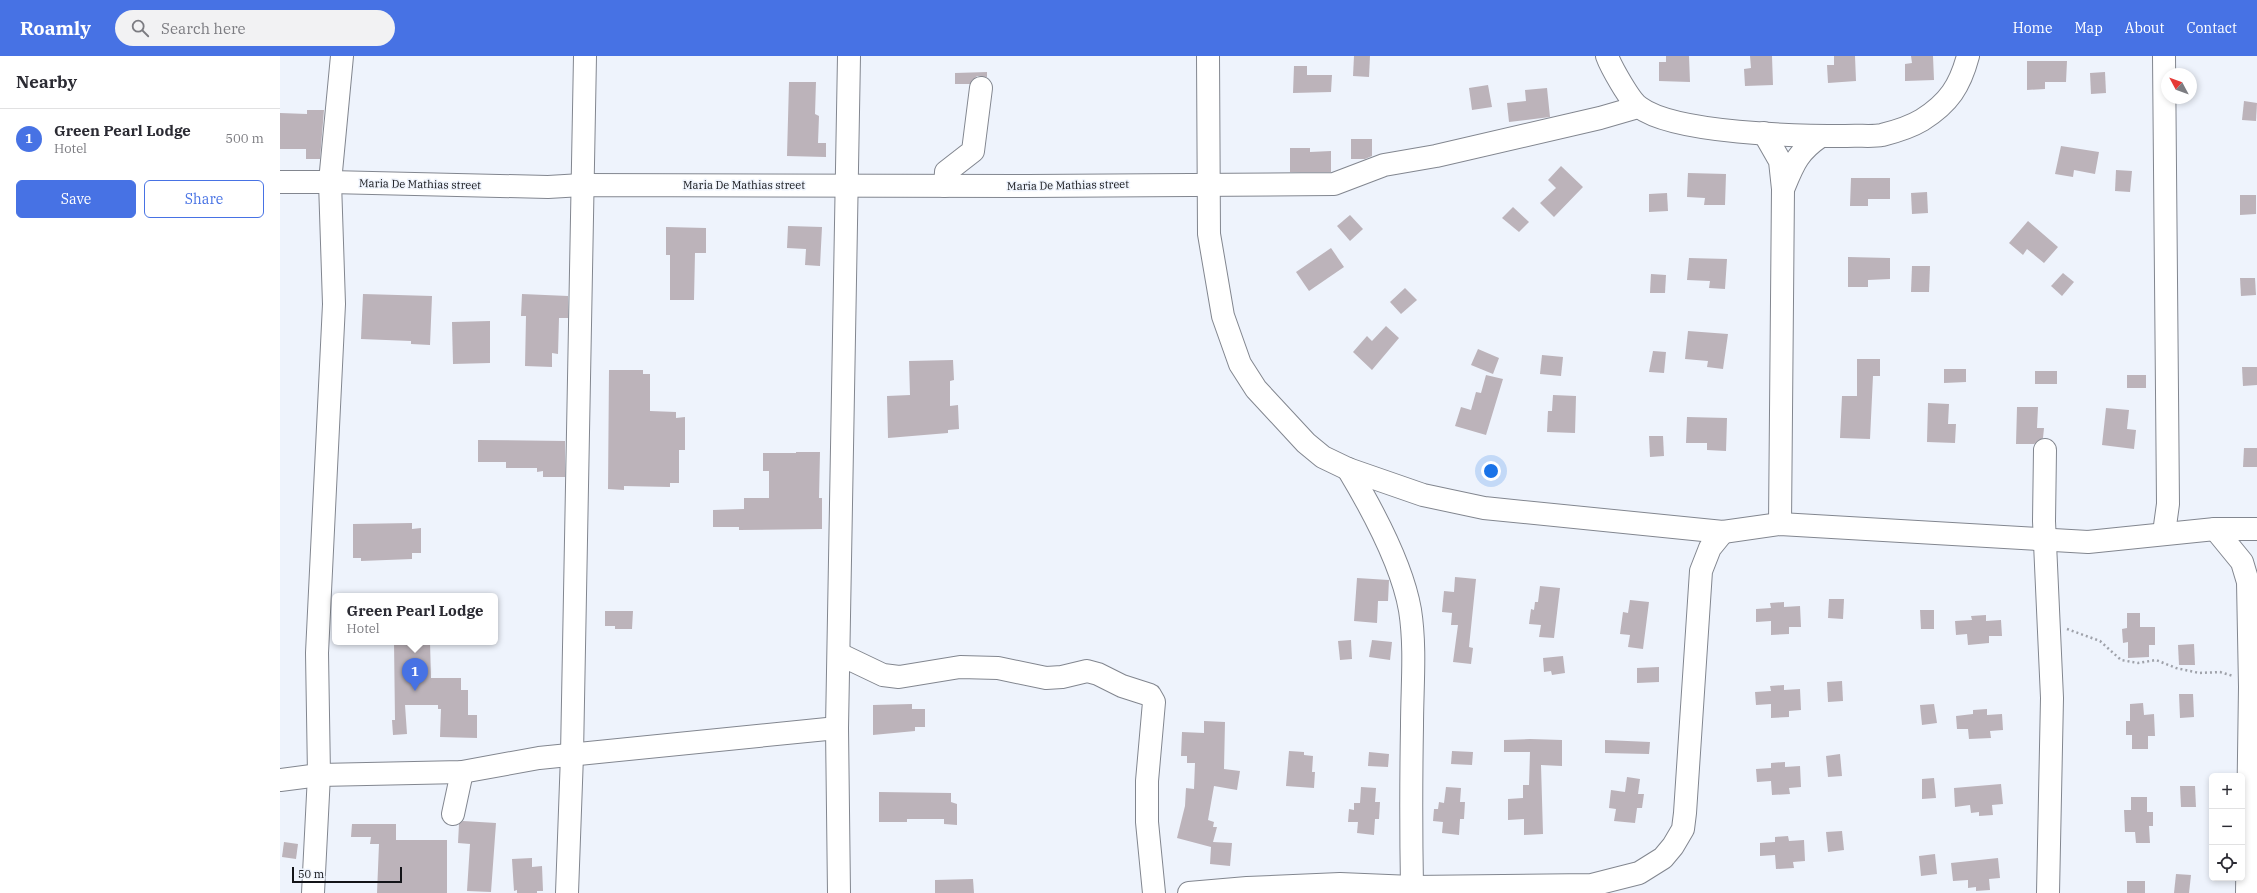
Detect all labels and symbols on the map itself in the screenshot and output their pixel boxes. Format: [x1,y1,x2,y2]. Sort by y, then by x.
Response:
north arrow [2161,68,2197,104]
street label: Maria De Mathias street [359,176,481,192]
street label: Maria De Mathias street [1007,177,1129,193]
street label: Maria De Mathias street [683,178,805,192]
your location [1481,461,1501,481]
pin: 1 [402,658,428,691]
scale bar [292,865,402,884]

